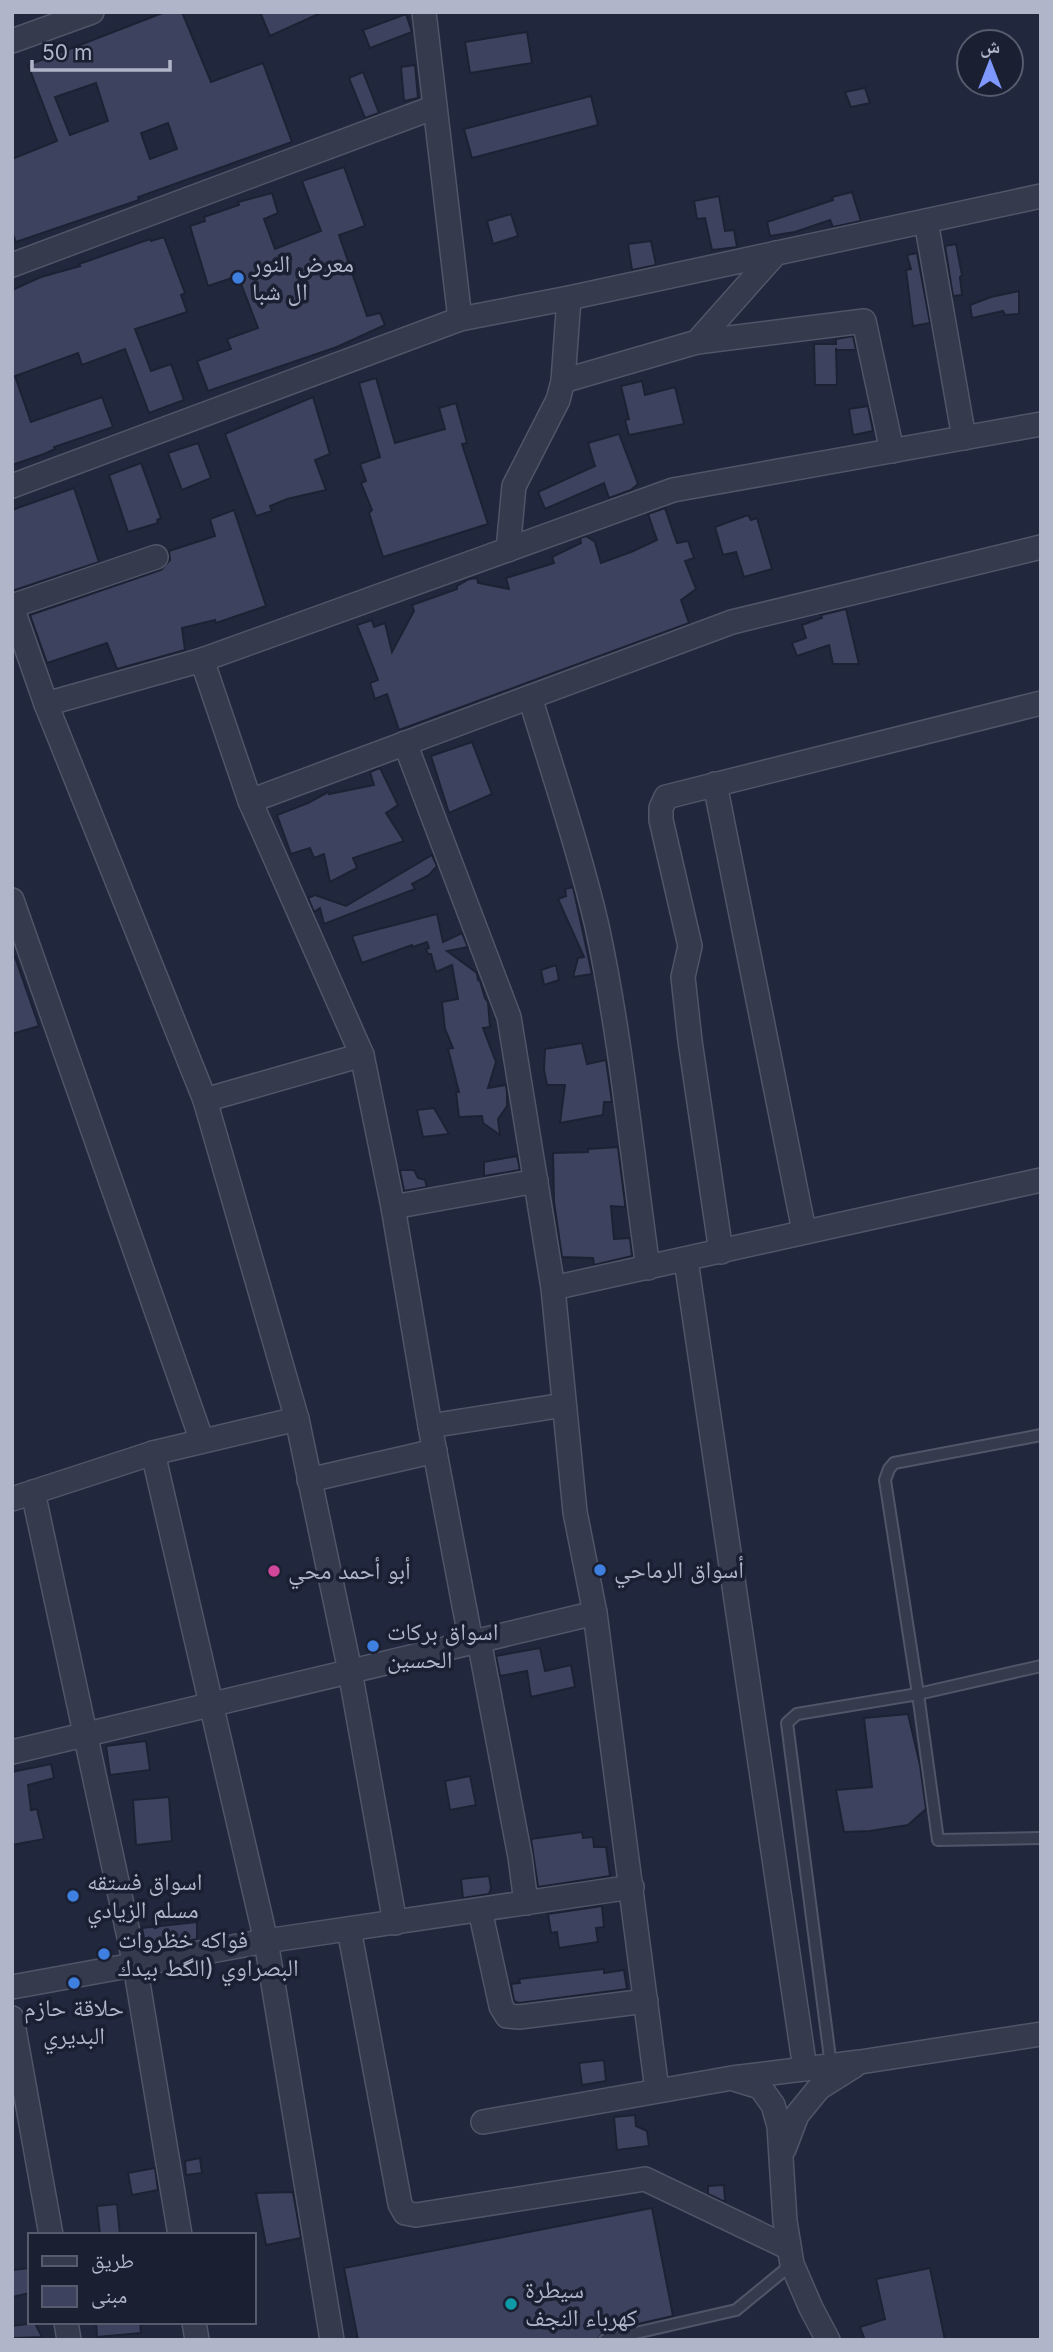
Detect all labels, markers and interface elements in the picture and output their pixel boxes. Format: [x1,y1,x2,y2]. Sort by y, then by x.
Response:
scale bar [32,28,170,72]
north arrow [955,28,1025,98]
text: ش [980,35,1000,58]
text: 50 m [42,40,92,65]
place label: معرض النور ال شبا [251,249,354,306]
marker: معرض النور ال شبا [230,270,246,286]
place label: أسواق الرماحي [614,1555,744,1589]
place label: أبو أحمد محي [288,1556,411,1590]
marker: أسواق الرماحي [592,1562,608,1578]
marker: أبو أحمد محي [266,1563,282,1579]
place label: اسواق بركات الحسين [387,1617,499,1674]
marker: اسواق بركات الحسين [365,1638,381,1654]
place label: اسواق فستقه مسلم الزيادي [87,1867,203,1929]
marker: اسواق فستقه مسلم الزيادي [65,1888,81,1904]
place label: فواكه خظروات البصراوي (الگط بيدك [118,1925,299,1987]
marker: فواكه خظروات البصراوي (الگط بيدك [96,1946,112,1962]
marker: حلاقة حازم البديري [66,1975,82,1991]
place label: حلاقة حازم البديري [24,1993,124,2055]
legend [28,2233,256,2324]
text: طريق [91,2248,134,2274]
place label: سيطرة كهرباء النجف [525,2275,637,2332]
text: مبنى [91,2283,127,2309]
marker: سيطرة كهرباء النجف [503,2296,519,2312]

